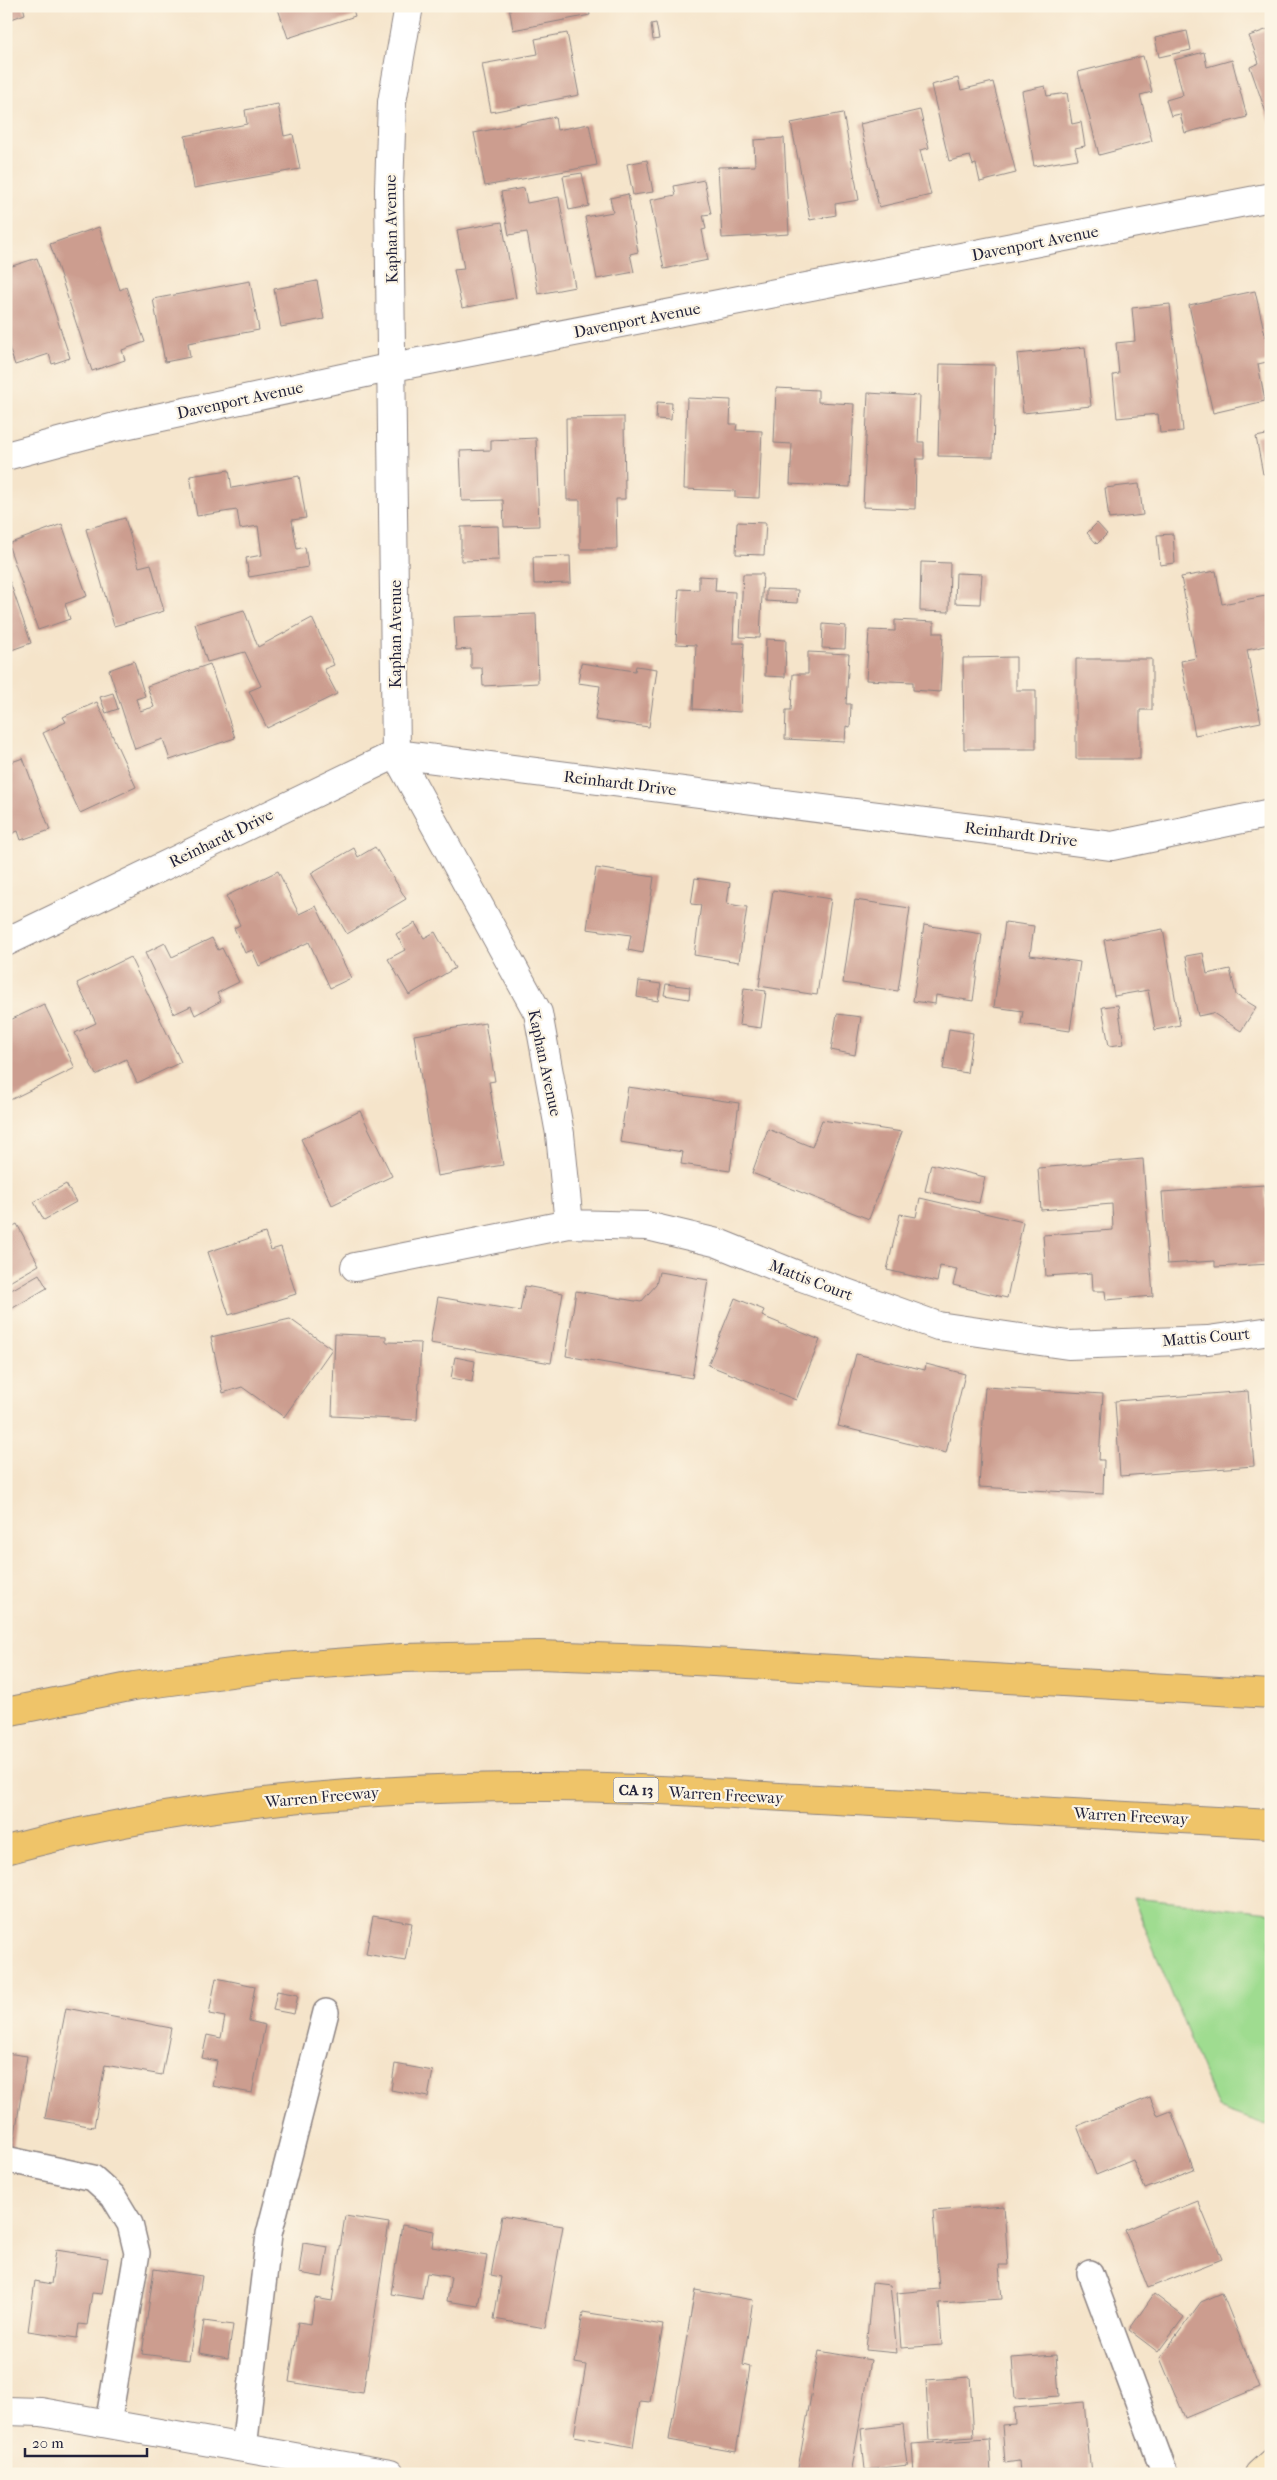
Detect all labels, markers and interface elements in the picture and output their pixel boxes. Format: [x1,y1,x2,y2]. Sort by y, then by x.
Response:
street label: Kaphan Avenue [381,175,401,283]
street label: Davenport Avenue [970,221,1100,265]
street label: Davenport Avenue [572,298,702,342]
street label: Davenport Avenue [175,377,305,423]
street label: Kaphan Avenue [386,580,405,688]
street label: Reinhardt Drive [563,767,677,799]
street label: Reinhardt Drive [166,805,276,871]
street label: Reinhardt Drive [964,818,1078,850]
street label: Kaphan Avenue [524,1008,566,1118]
street label: Mattis Court [767,1255,856,1305]
street label: Mattis Court [1161,1324,1251,1350]
road number: CA 13 [614,1778,658,1802]
street label: Warren Freeway [667,1782,784,1808]
street label: Warren Freeway [263,1783,380,1812]
street label: Warren Freeway [1072,1803,1189,1829]
scale bar [25,2425,148,2457]
text: 20 m [32,2434,64,2452]

